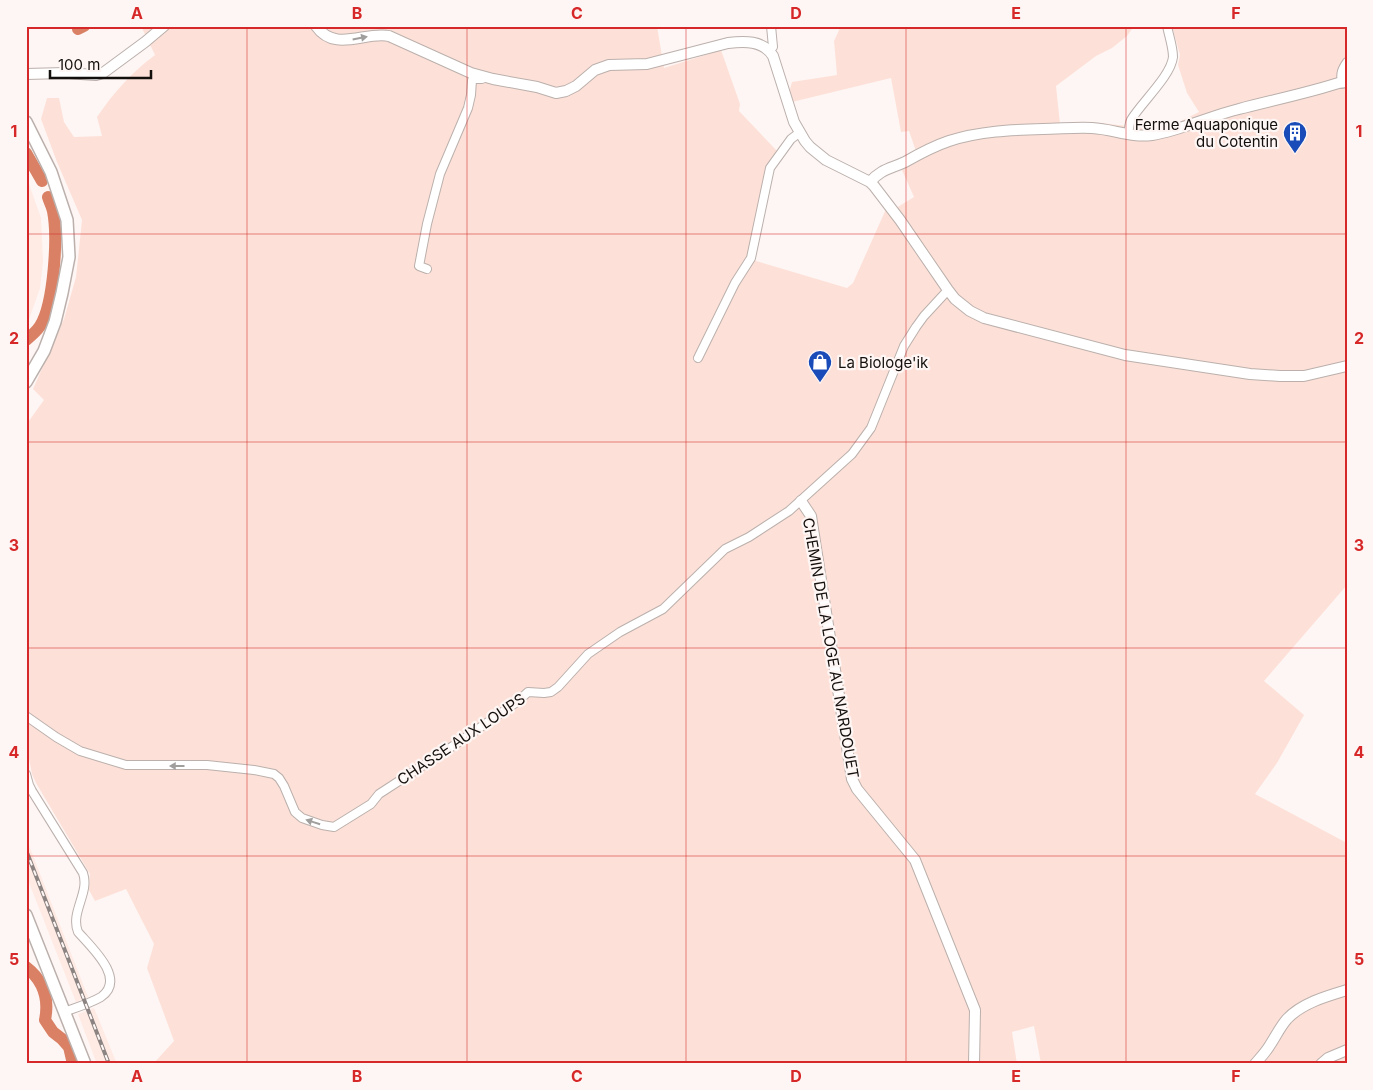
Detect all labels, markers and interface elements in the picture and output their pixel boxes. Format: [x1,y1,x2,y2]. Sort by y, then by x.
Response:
text: A [131,3,143,23]
text: B [352,3,362,23]
text: C [571,3,583,23]
text: D [790,3,802,23]
text: E [1011,3,1021,23]
text: F [1231,3,1241,23]
one-way arrow [353,34,368,42]
scale bar [50,48,151,80]
text: 100 m [58,55,100,74]
place label: Ferme Aquaponique du Cotentin [1135,115,1278,151]
building icon: Ferme Aquaponique du Cotentin [1282,120,1308,154]
text: 1 [11,121,17,141]
text: 1 [1356,121,1362,141]
text: 2 [9,328,19,348]
text: 2 [1354,328,1364,348]
shop icon: La Biologe'ik [807,349,833,383]
place label: La Biologe'ik [838,353,929,372]
street label: CHEMIN DE LA LOGE AU NARDOUET [799,516,863,780]
text: 3 [9,535,19,555]
text: 3 [1354,535,1364,555]
street label: CHASSE AUX LOUPS [393,689,529,789]
text: 4 [9,742,20,762]
text: 4 [1354,742,1365,762]
one-way arrow [168,762,184,770]
one-way arrow [305,818,320,825]
text: 5 [9,949,19,969]
text: 5 [1354,949,1364,969]
text: A [131,1066,143,1086]
text: B [352,1066,362,1086]
text: C [571,1066,583,1086]
text: D [790,1066,802,1086]
text: E [1011,1066,1021,1086]
text: F [1231,1066,1241,1086]

